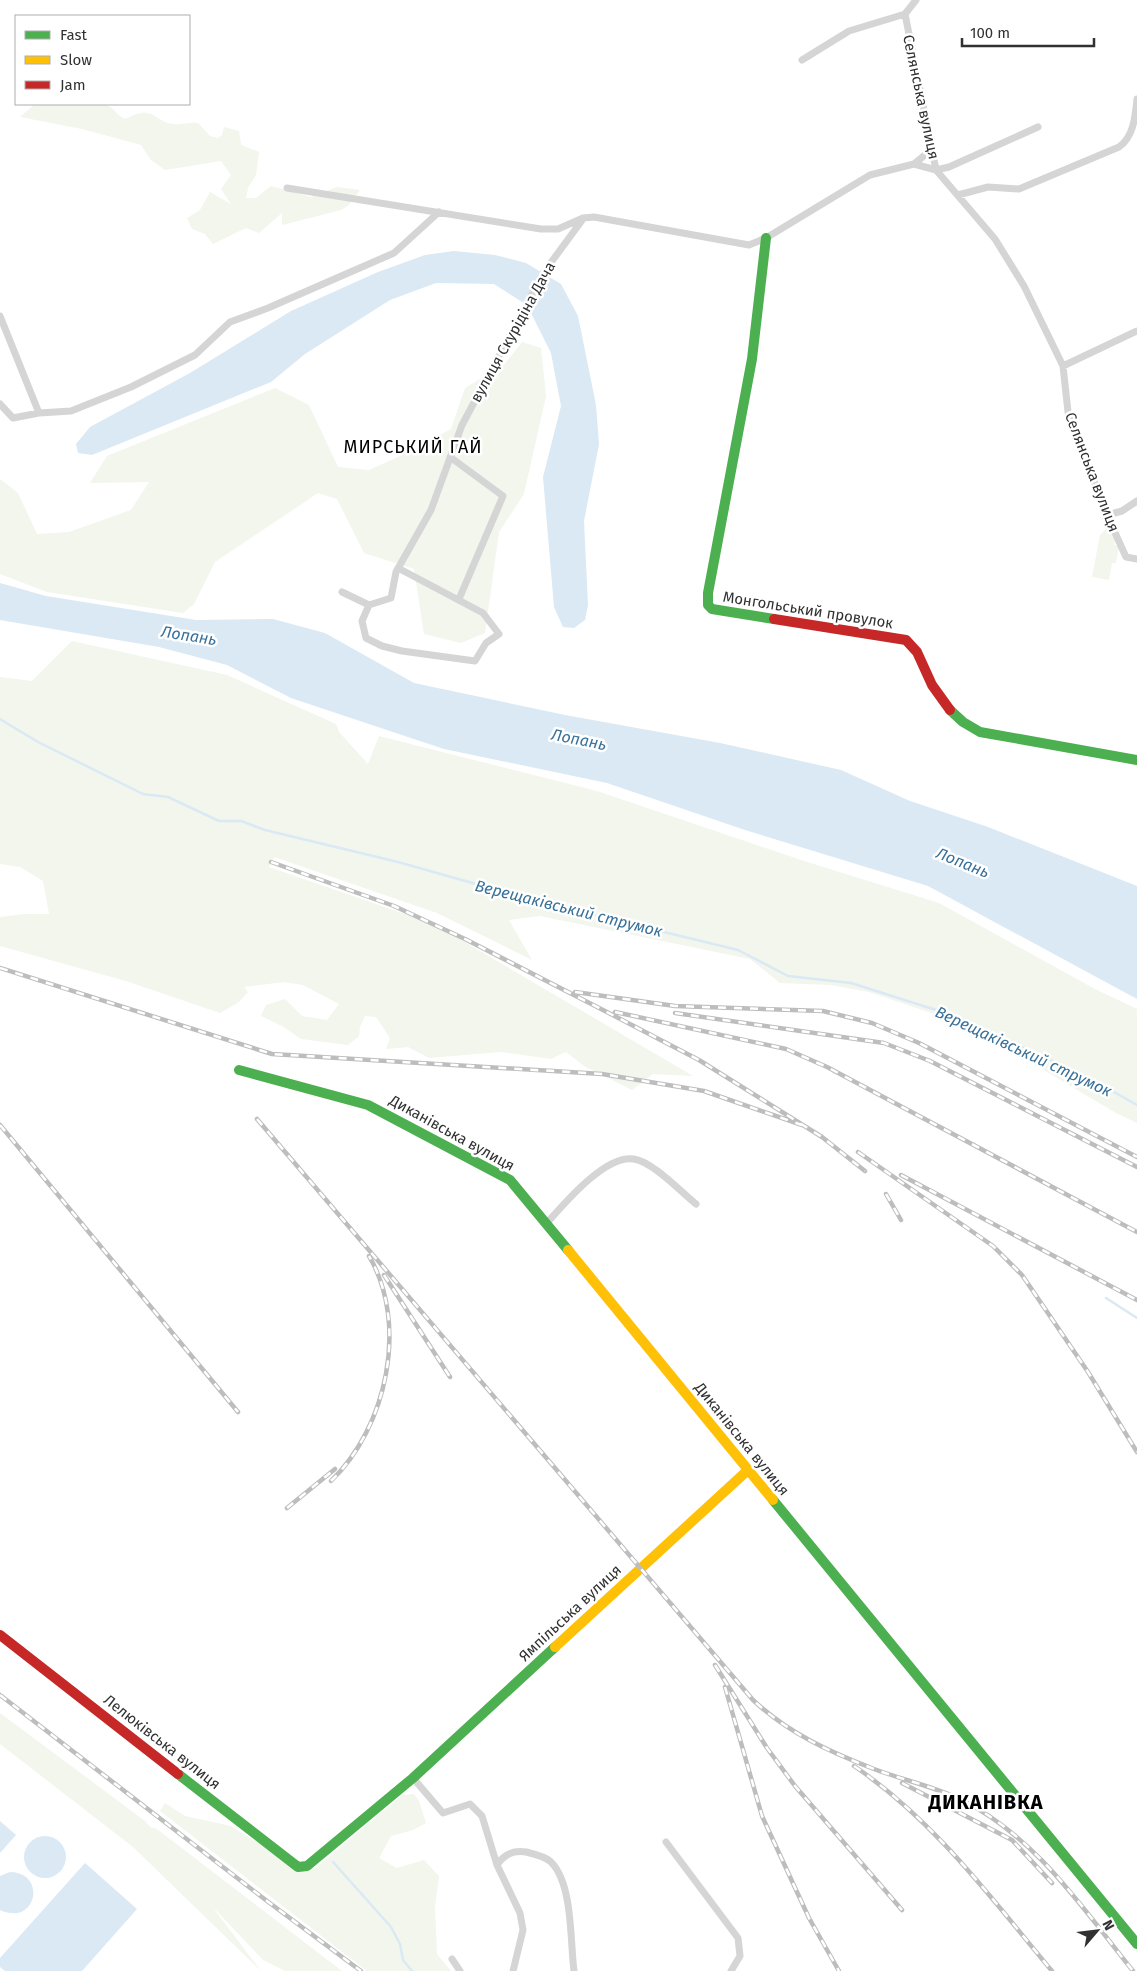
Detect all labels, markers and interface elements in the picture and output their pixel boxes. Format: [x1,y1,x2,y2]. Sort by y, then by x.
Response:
legend [15,15,190,105]
scale bar [962,15,1094,47]
text: 100 m [970,24,1010,42]
text: Fast [60,26,87,44]
street label: Селянська вулиця [899,33,943,161]
text: Slow [60,51,92,69]
text: Jam [60,76,86,94]
street label: вулиця Скурідіна Дача [467,259,559,405]
street label: Селянська вулиця [1061,410,1123,534]
district label: МИРСЬКИЙ ГАЙ [343,436,483,458]
street label: Монгольський провулок [722,588,895,632]
water label: Лопань [159,622,218,649]
water label: Лопань [549,725,608,754]
water label: Лопань [933,843,992,882]
water label: Верещаківський струмок [473,876,665,941]
water label: Верещаківський струмок [932,1002,1116,1101]
street label: Диканівська вулиця [385,1091,518,1175]
street label: Диканівська вулиця [690,1378,793,1499]
street label: Ямпільська вулиця [515,1561,625,1665]
street label: Лелюківська вулиця [100,1691,224,1793]
district label: ДИКАНІВКА [928,1790,1044,1814]
north arrow [1072,1906,1122,1956]
text: N [1098,1917,1118,1933]

